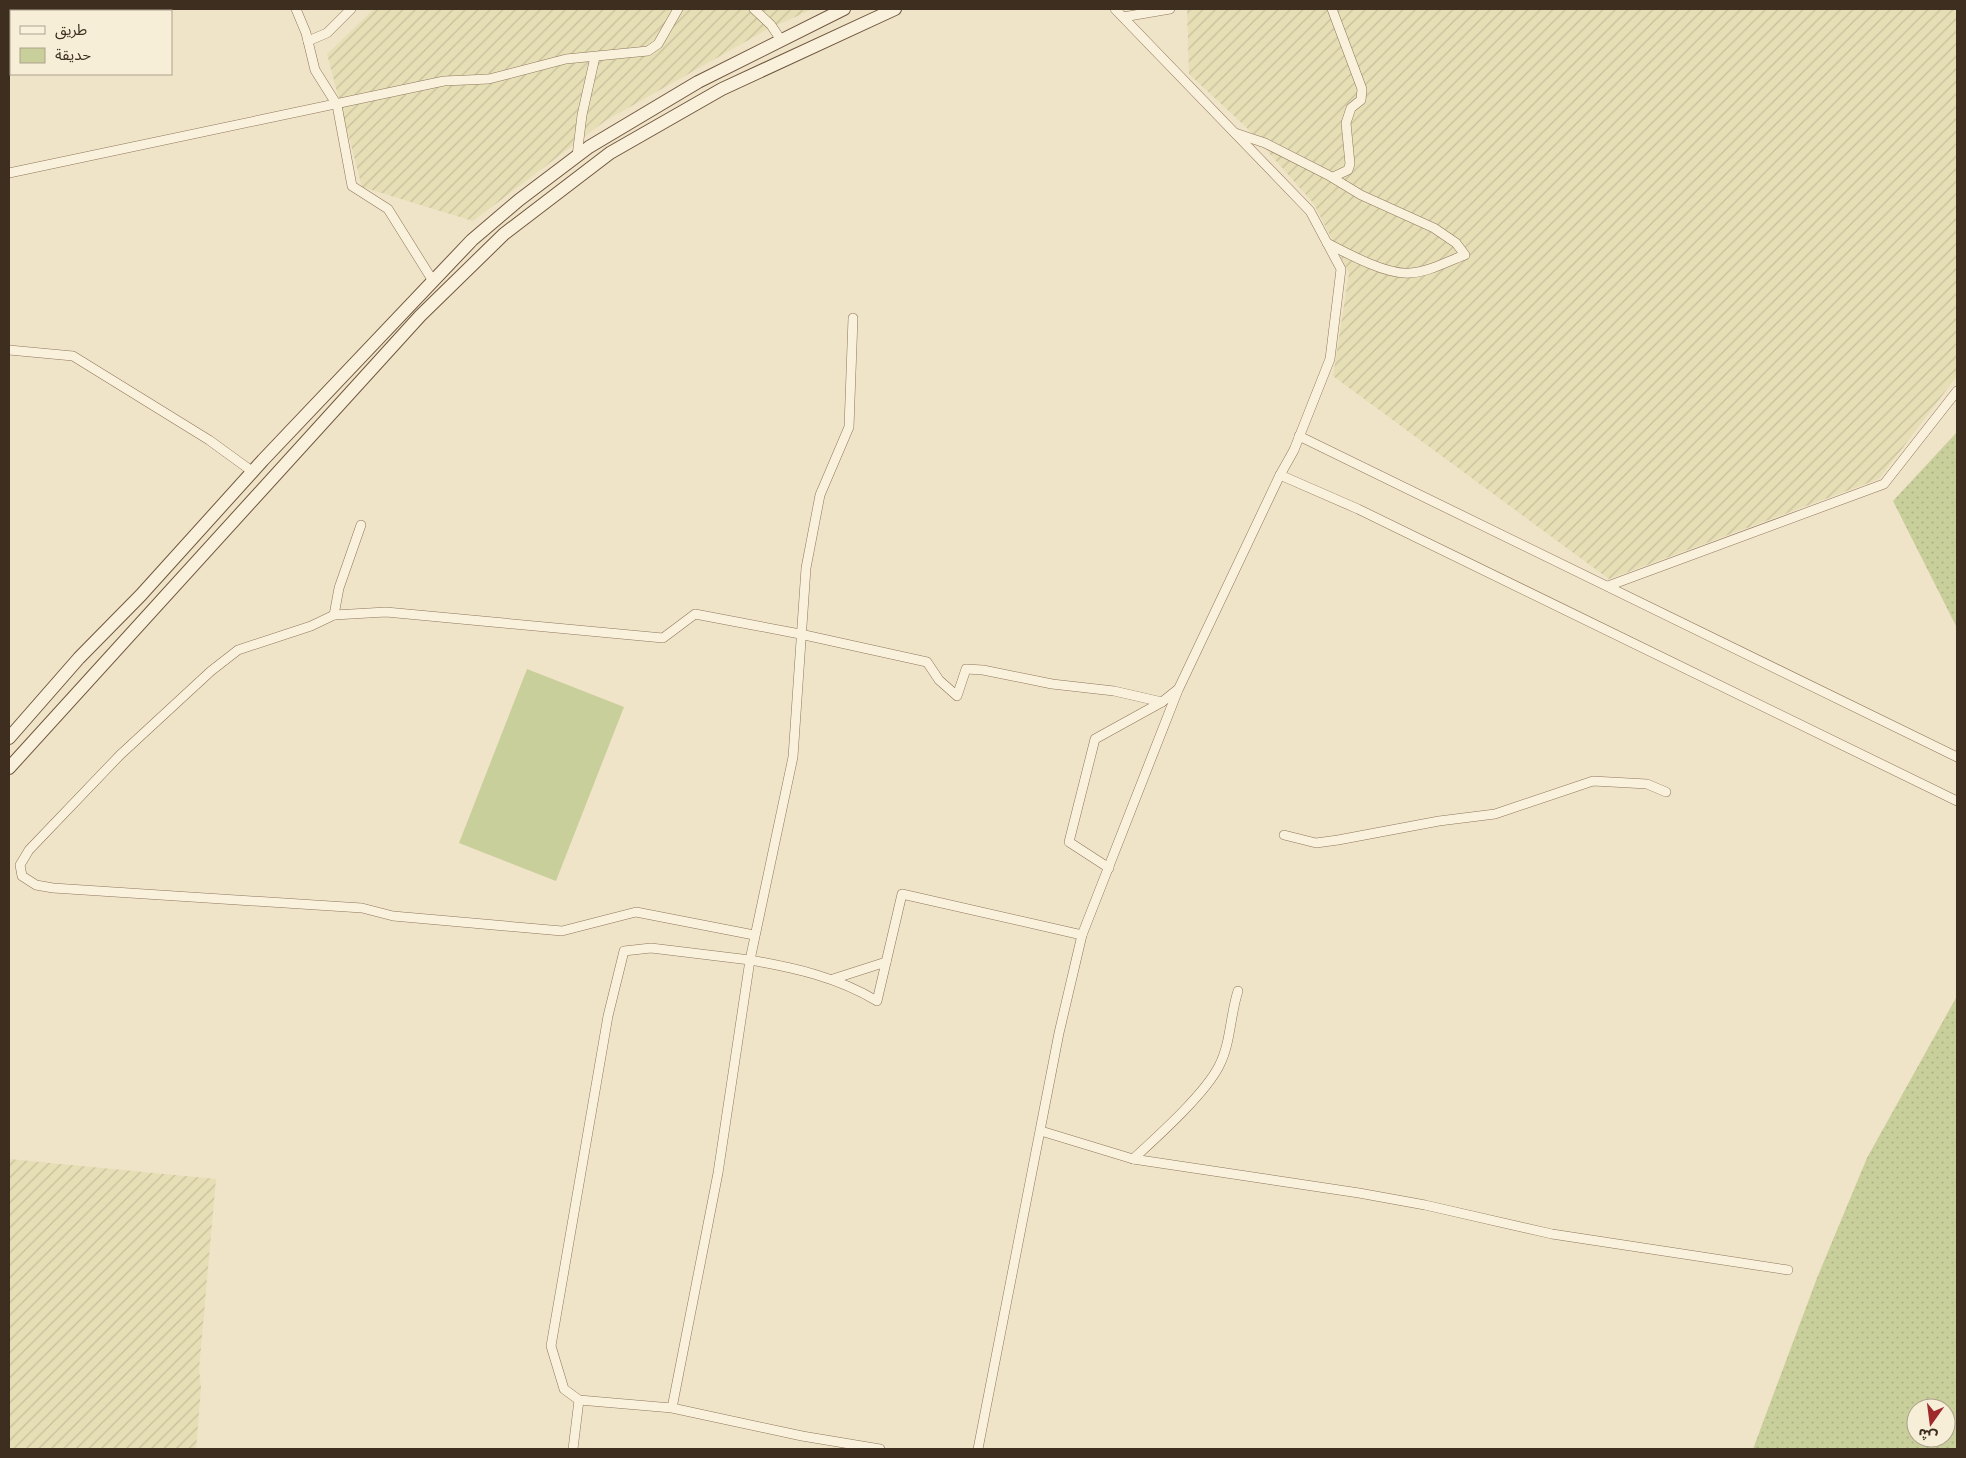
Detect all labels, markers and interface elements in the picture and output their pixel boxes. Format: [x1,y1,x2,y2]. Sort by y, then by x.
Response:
legend [10,10,172,75]
text: طريق [55,22,87,40]
text: حديقة [55,47,91,63]
north arrow [1906,1398,1956,1448]
text: ش [1917,1426,1939,1445]

